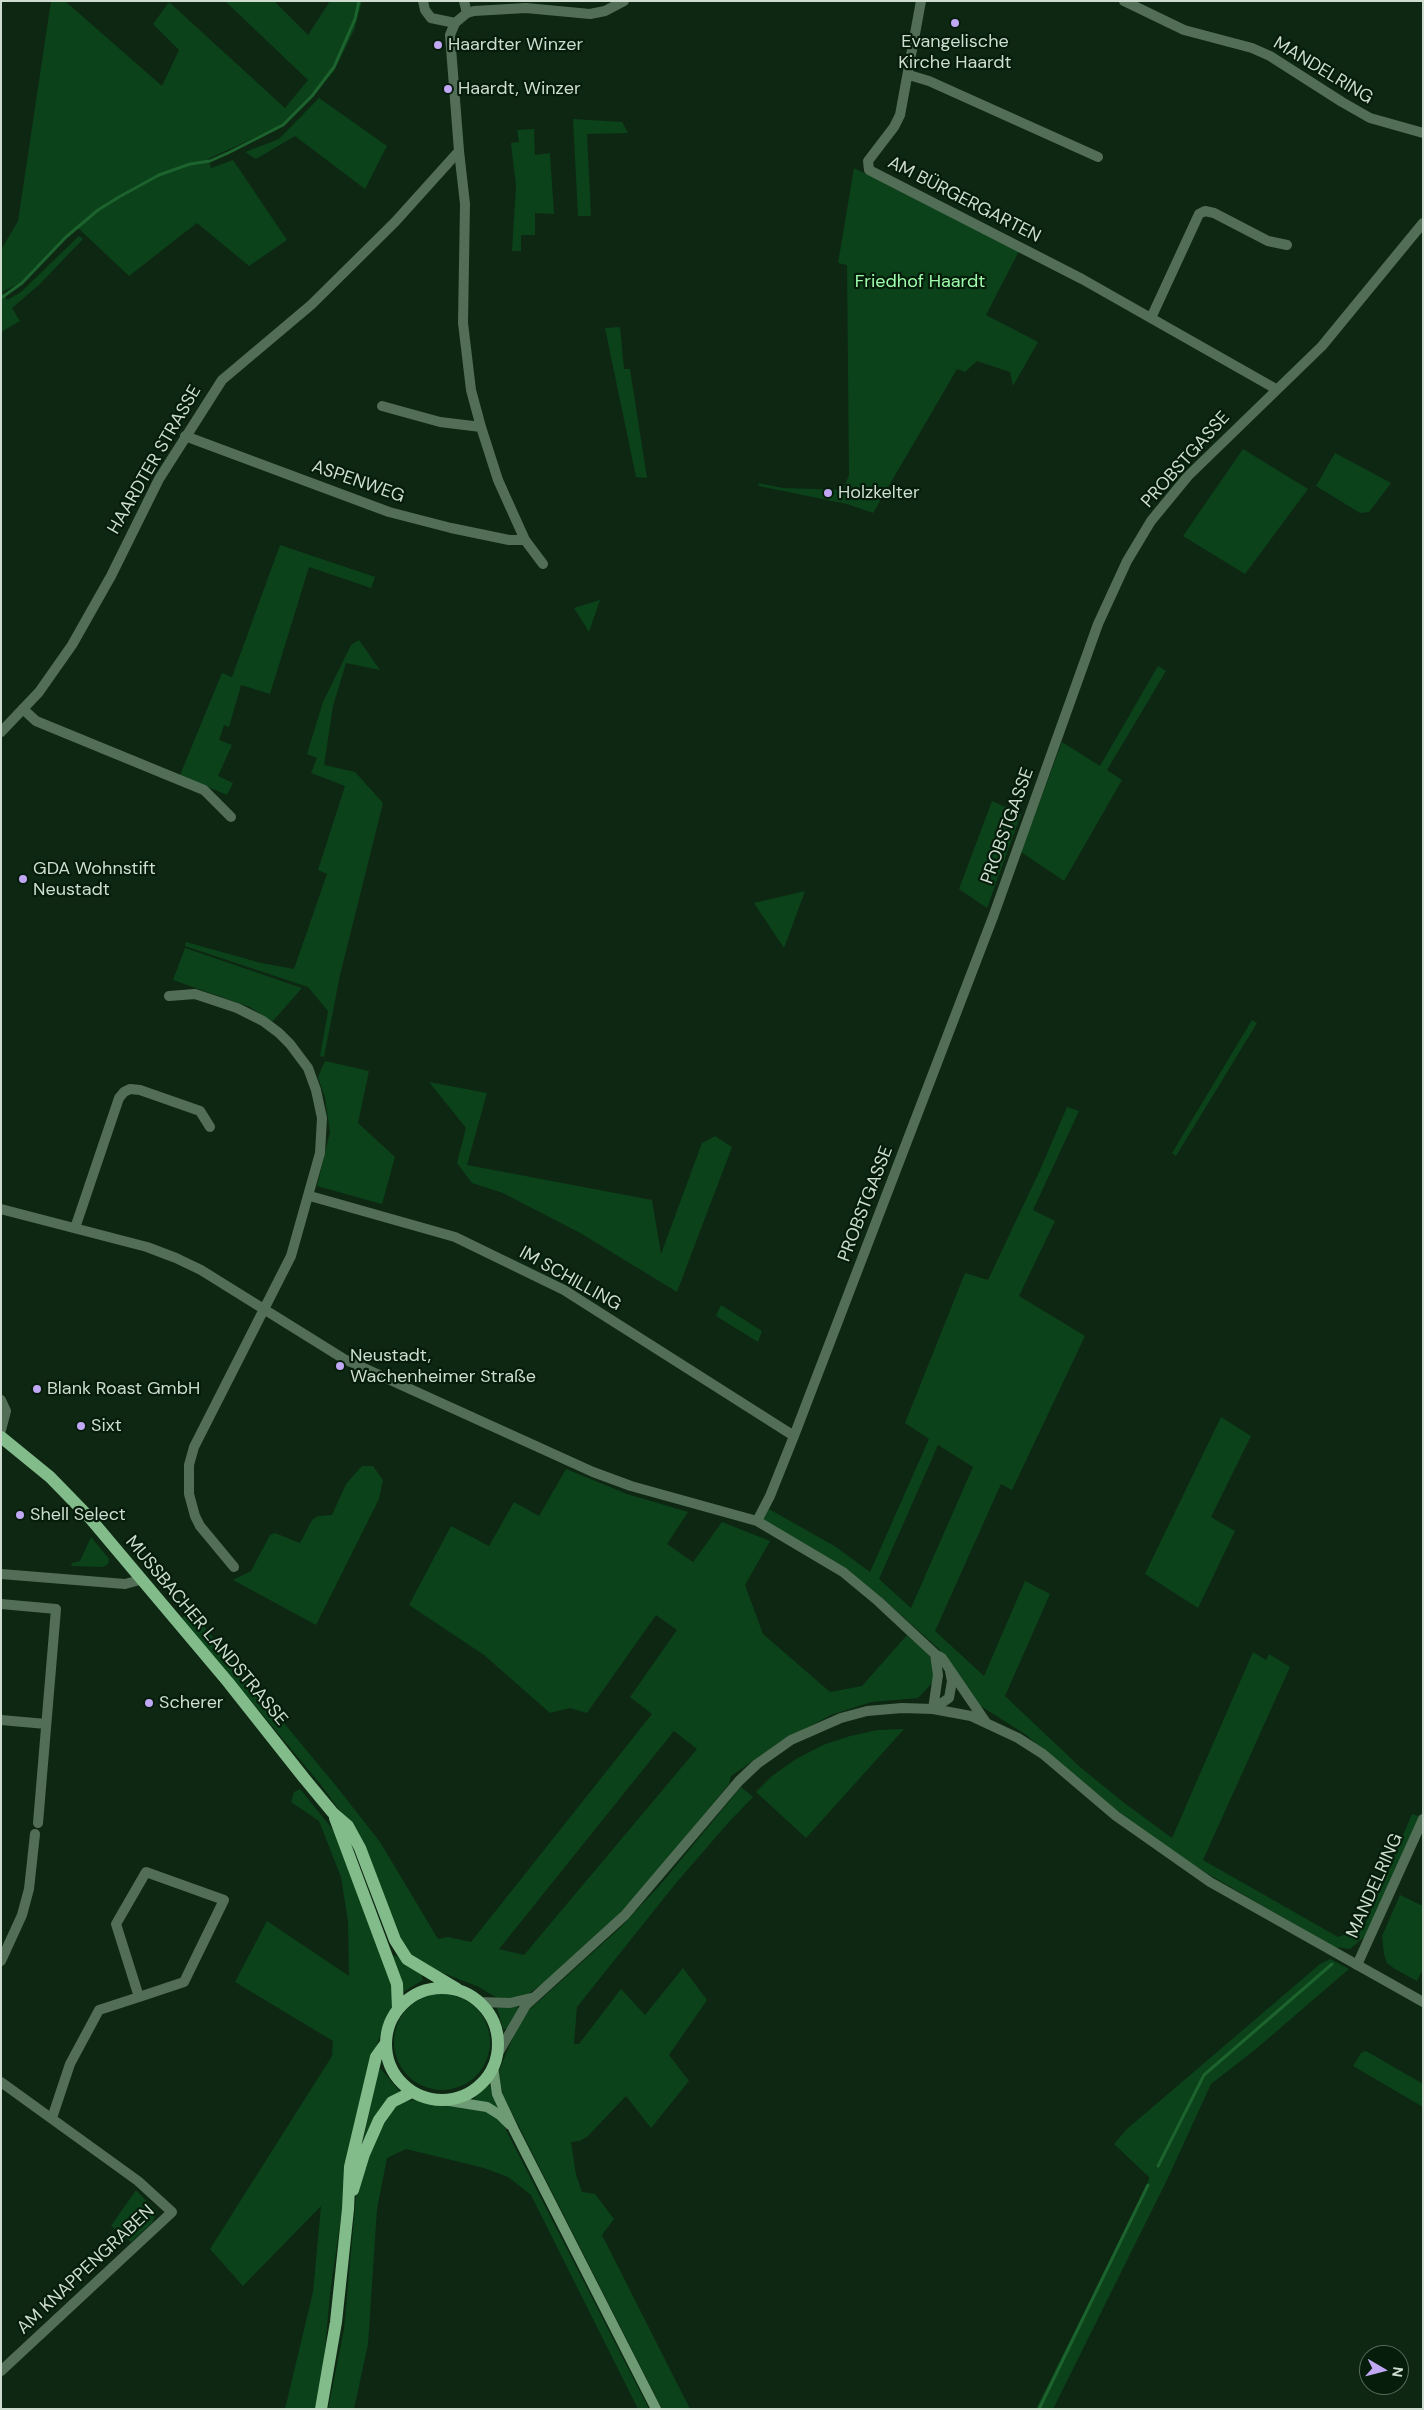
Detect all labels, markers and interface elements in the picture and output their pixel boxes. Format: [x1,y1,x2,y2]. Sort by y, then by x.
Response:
marker: Evangelische Kirche Haardt [949,17,961,29]
place label: Evangelische Kirche Haardt [898,31,1012,74]
street label: MANDELRING [1269,33,1377,109]
place label: Haardter Winzer [448,34,583,56]
marker: Haardter Winzer [432,39,444,51]
place label: Haardt, Winzer [458,78,581,100]
marker: Haardt, Winzer [442,83,454,95]
street label: AM BÜRGERGARTEN [884,152,1044,248]
park label: Friedhof Haardt [855,271,985,293]
street label: HAARDTER STRASSE [104,382,206,538]
street label: PROBSTGASSE [1137,407,1235,513]
street label: ASPENWEG [309,456,407,508]
place label: Holzkelter [838,482,920,504]
marker: Holzkelter [822,487,834,499]
street label: PROBSTGASSE [977,765,1039,887]
place label: GDA Wohnstift Neustadt [33,858,156,901]
marker: GDA Wohnstift Neustadt [17,873,29,885]
street label: PROBSTGASSE [834,1143,898,1265]
street label: IM SCHILLING [515,1242,625,1316]
place label: Neustadt, Wachenheimer Straße [350,1345,536,1388]
marker: Neustadt, Wachenheimer Straße [334,1360,346,1372]
place label: Blank Roast GmbH [47,1378,200,1400]
marker: Blank Roast GmbH [31,1383,43,1395]
place label: Sixt [91,1415,122,1437]
marker: Sixt [75,1420,87,1432]
place label: Shell Select [30,1504,126,1526]
marker: Shell Select [14,1509,26,1521]
street label: MUSSBACHER LANDSTRASSE [120,1532,292,1730]
place label: Scherer [159,1692,224,1714]
marker: Scherer [143,1697,155,1709]
street label: MANDELRING [1342,1830,1408,1942]
street label: AM KNAPPENGRABEN [13,2201,159,2339]
north arrow [1359,2345,1409,2395]
text: N [1388,2366,1407,2378]

